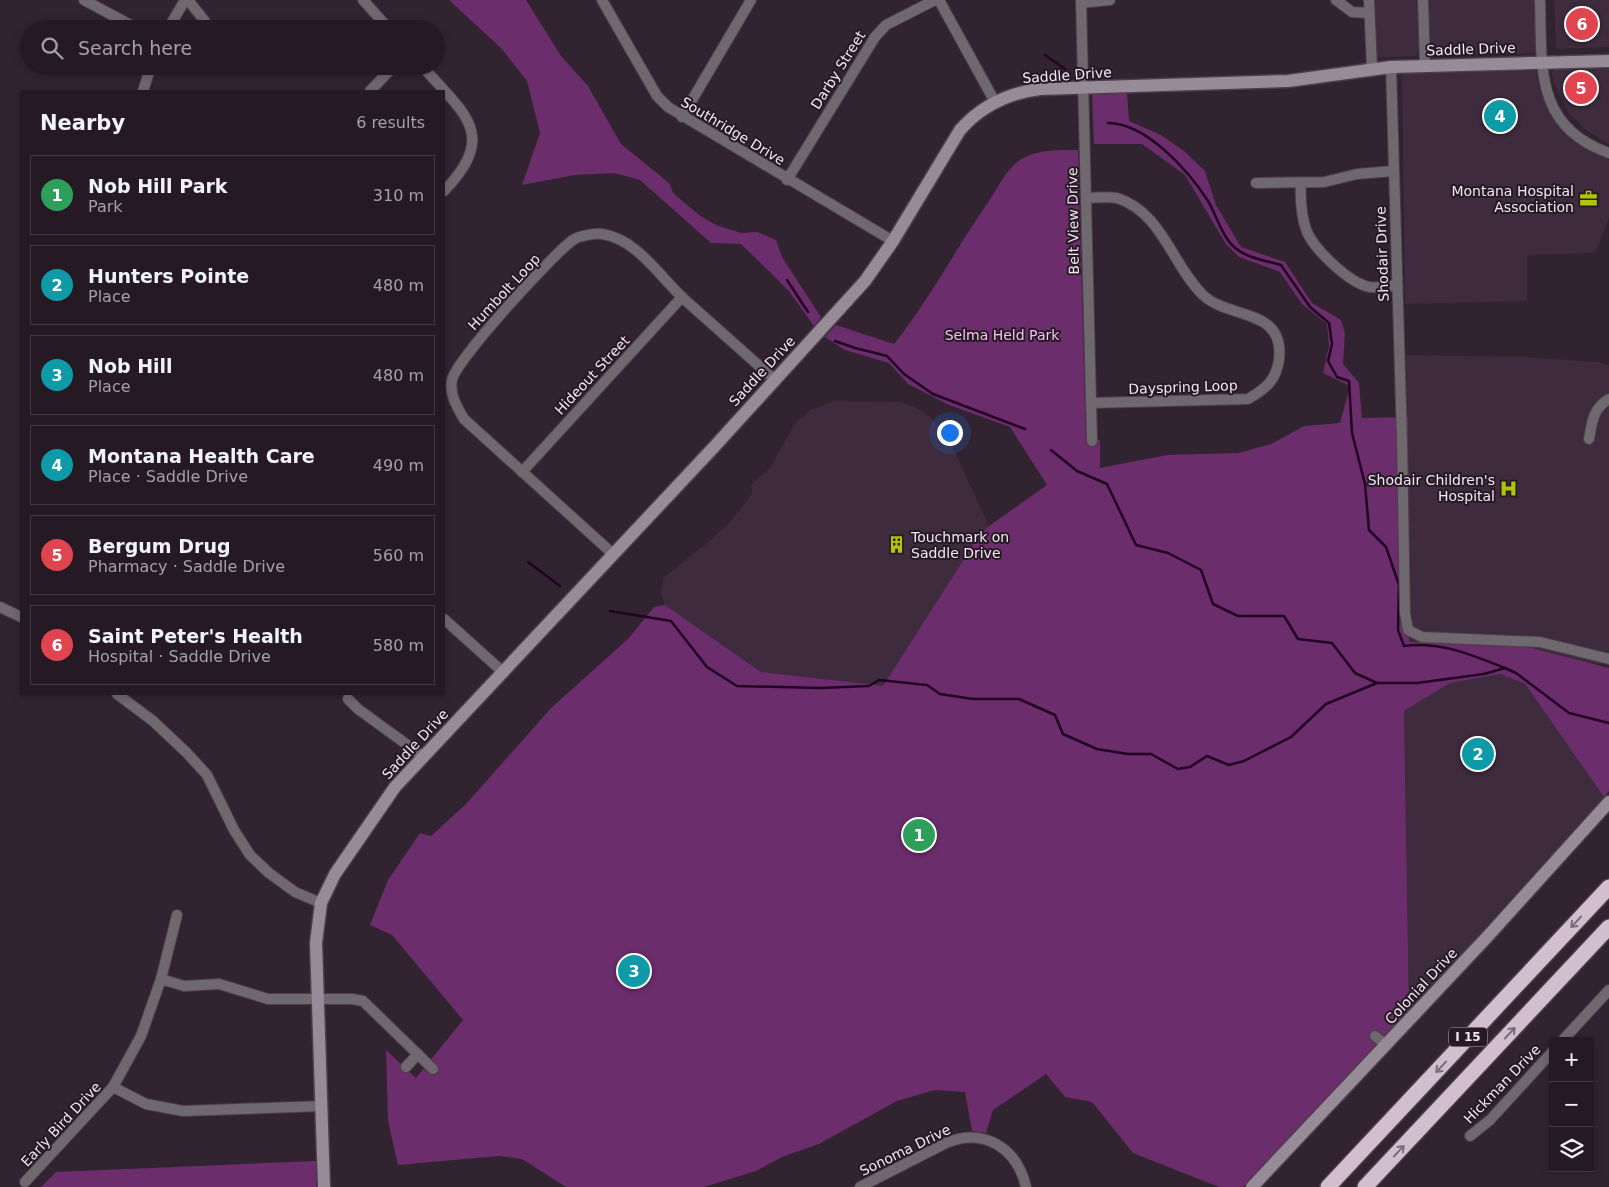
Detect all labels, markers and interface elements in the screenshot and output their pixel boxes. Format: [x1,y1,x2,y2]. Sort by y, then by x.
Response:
pin: 6 [1566,5,1598,43]
search box [20,20,445,75]
street label: Darby Street [808,27,869,112]
icon: search [38,34,66,62]
text: Search here [78,37,192,59]
street label: Saddle Drive [1426,39,1516,59]
street label: Saddle Drive [1022,64,1112,86]
pin: 5 [1565,69,1597,107]
street label: Southridge Drive [678,94,788,168]
pin: 4 [1484,97,1516,135]
text: Nearby [40,111,125,135]
text: 6 results [356,113,425,132]
street label: Belt View Drive [1064,167,1082,275]
text: Nob Hill Park [88,175,227,197]
place label: Montana Hospital Association [1451,183,1574,215]
text: 1 [51,186,63,205]
text: 310 m [373,186,424,205]
office icon: Montana Hospital Association [1578,189,1598,209]
text: Park [88,197,123,216]
street label: Shodair Drive [1372,206,1392,302]
street label: Humbolt Loop [465,251,543,333]
text: Hunters Pointe [88,265,249,287]
text: 2 [51,276,63,295]
text: 480 m [373,276,424,295]
text: Place [88,287,131,306]
park label: Selma Held Park [945,327,1060,343]
street label: Hideout Street [551,332,633,418]
street label: Saddle Drive [726,333,798,409]
text: Nob Hill [88,355,173,377]
text: 3 [51,366,63,385]
text: 480 m [373,366,424,385]
text: Place [88,377,131,396]
street label: Dayspring Loop [1128,377,1238,397]
your location [937,420,963,446]
text: Montana Health Care [88,445,315,467]
text: 4 [51,456,63,475]
text: 490 m [373,456,424,475]
text: Place · Saddle Drive [88,467,248,486]
place label: Shodair Children's Hospital [1368,472,1495,504]
hospital icon: Shodair Children's Hospital [1499,478,1519,498]
place label: Touchmark on Saddle Drive [910,529,1009,561]
text: Bergum Drug [88,535,231,557]
building icon: Touchmark on Saddle Drive [887,535,907,555]
text: 5 [51,546,63,565]
text: 560 m [373,546,424,565]
text: Pharmacy · Saddle Drive [88,557,285,576]
text: Saint Peter's Health [88,625,303,647]
text: 6 [51,636,63,655]
text: 580 m [373,636,424,655]
text: Hospital · Saddle Drive [88,647,271,666]
street label: Saddle Drive [379,706,451,782]
pin: 2 [1462,735,1494,773]
pin: 1 [903,816,935,854]
one-way arrow [1570,916,1582,929]
street label: Colonial Drive [1382,945,1460,1027]
pin: 3 [618,952,650,990]
one-way arrow [1504,1026,1516,1039]
road number: I 15 [1449,1028,1487,1046]
map controls [1549,1037,1594,1172]
button: + [1549,1037,1594,1082]
street label: Hickman Drive [1460,1041,1544,1127]
one-way arrow [1435,1060,1447,1073]
street label: Early Bird Drive [18,1079,104,1169]
button: − [1549,1082,1594,1127]
street label: Sonoma Drive [857,1121,953,1179]
button: layers [1549,1127,1594,1172]
one-way arrow [1393,1145,1405,1158]

